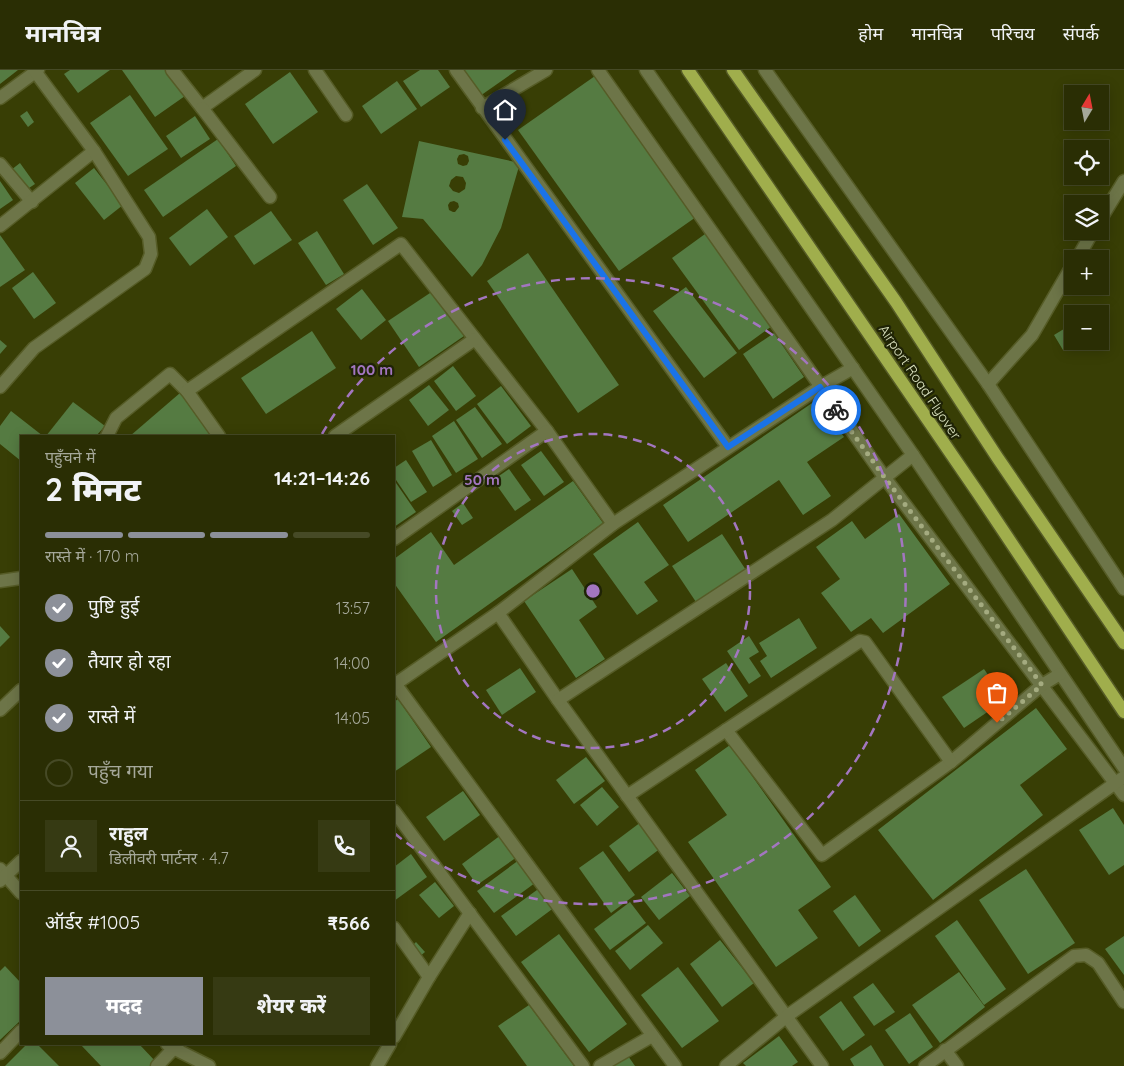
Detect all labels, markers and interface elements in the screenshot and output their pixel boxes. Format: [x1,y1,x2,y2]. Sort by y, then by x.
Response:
text: मानचित्र [25,18,101,48]
text: होम [858,22,883,45]
text: मानचित्र [911,22,963,45]
text: परिचय [991,22,1035,45]
text: संपर्क [1063,22,1099,45]
north arrow [1064,85,1109,130]
map controls [1064,85,1109,350]
pin [484,89,526,140]
icon: home [491,96,519,124]
button: locate [1064,140,1109,185]
button: layers [1064,195,1109,240]
button: + [1064,250,1109,295]
button: − [1064,305,1109,350]
street label: Airport Road Flyover [875,321,965,443]
text: 100 m [351,360,393,379]
courier [811,385,861,435]
icon: bike [822,396,850,424]
text: पहुँचने में [45,447,96,467]
text: 14:21–14:26 [274,466,370,490]
text: 2 मिनट [45,469,141,509]
text: 50 m [464,470,500,489]
text: रास्ते में · 170 m [45,546,139,566]
centre of rings [584,582,602,600]
icon: check [45,594,73,622]
text: पुष्टि हुई [88,594,139,618]
text: 13:57 [336,598,370,618]
icon: check [45,649,73,677]
text: तैयार हो रहा [88,649,171,673]
text: 14:00 [334,653,370,673]
pin [976,672,1018,723]
icon: bag [983,679,1011,707]
icon: check [45,704,73,732]
text: रास्ते में [88,704,135,728]
text: 14:05 [335,708,370,728]
text: पहुँच गया [88,759,153,783]
button: person [45,820,97,872]
button: phone [318,820,370,872]
text: राहुल [109,821,148,845]
text: डिलीवरी पार्टनर · 4.7 [109,848,229,868]
text: ऑर्डर #1005 [45,910,140,934]
text: ₹566 [328,911,370,935]
button: मदद [45,977,203,1035]
button: शेयर करें [213,977,370,1035]

